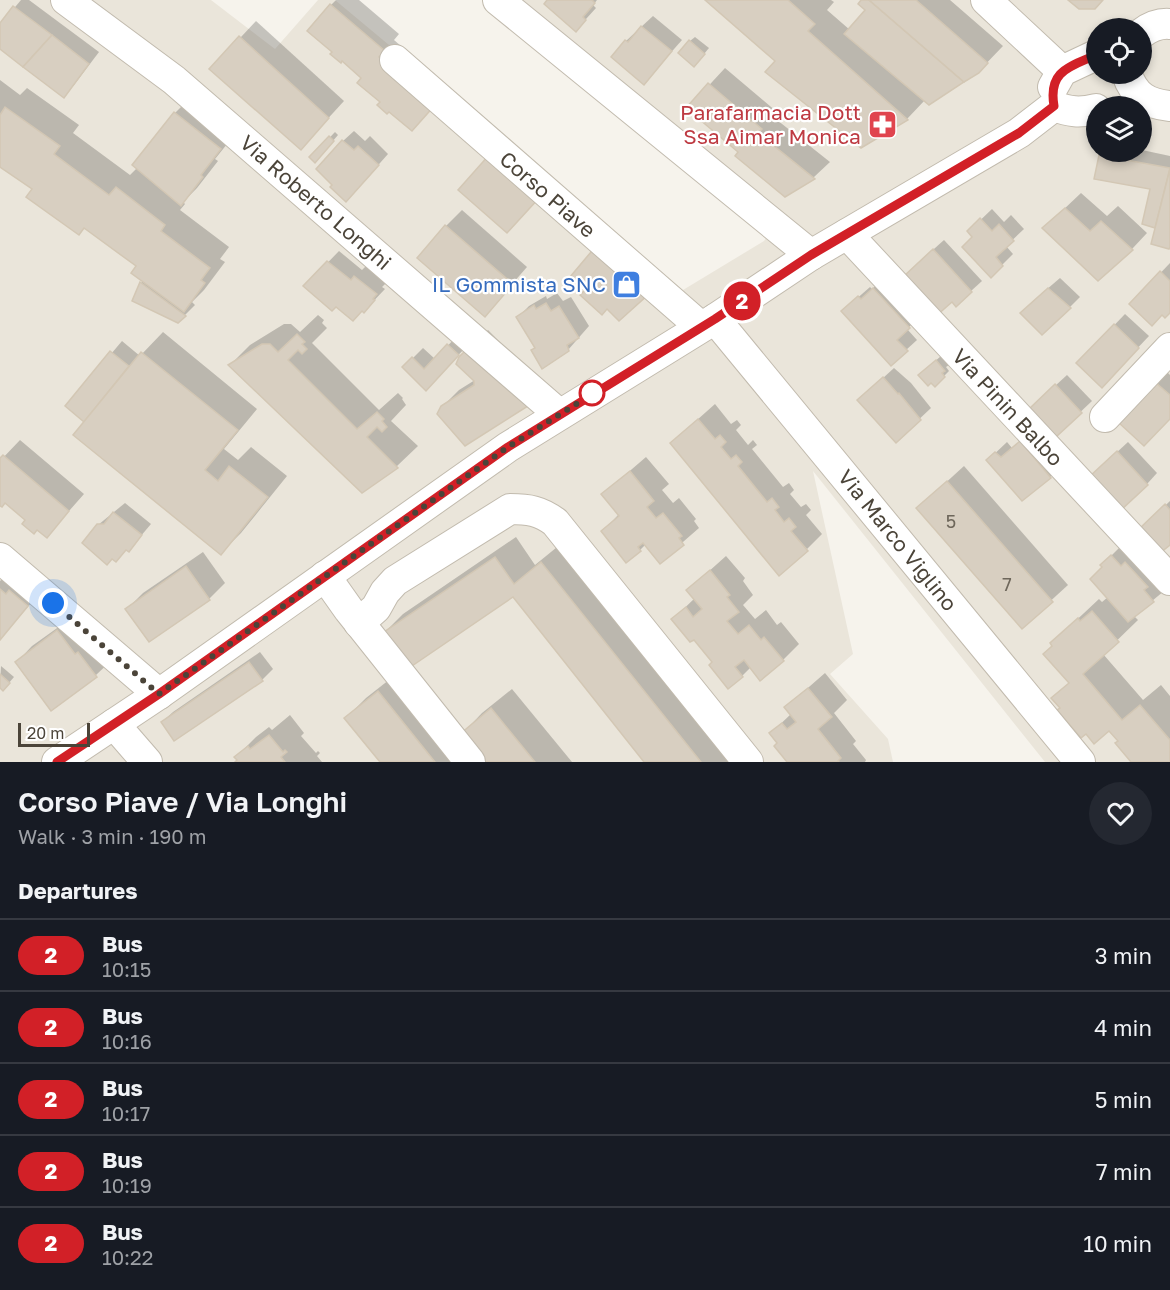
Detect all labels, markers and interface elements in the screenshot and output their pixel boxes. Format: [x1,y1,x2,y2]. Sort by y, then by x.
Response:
map controls [1086,18,1152,162]
button: locate [1086,18,1152,84]
button: layers [1086,96,1152,162]
place label: Parafarmacia Dott Ssa Aimar Monica [680,99,861,149]
pharmacy icon: Parafarmacia Dott Ssa Aimar Monica [866,108,898,140]
street label: Via Roberto Longhi [235,129,397,275]
street label: Corso Piave [495,145,601,243]
shop icon: IL Gommista SNC [611,268,643,300]
place label: IL Gommista SNC [432,271,606,297]
line badge: 2 [722,282,762,320]
text: 2 [736,288,748,314]
street label: Via Pinin Balbo [947,343,1069,471]
unlabelled marker [579,380,605,406]
street label: Via Marco Viglino [833,464,963,616]
house number: 5 [946,510,956,532]
house number: 7 [1002,573,1012,595]
your location [38,588,68,618]
scale bar [18,720,90,748]
text: 20 m [27,723,64,743]
button: heart [1089,782,1152,845]
text: Corso Piave / Via Longhi [18,785,347,818]
text: Walk · 3 min · 190 m [18,824,206,848]
text: Departures [18,877,137,904]
text: Bus [102,930,143,957]
text: 2 [45,942,57,968]
text: 3 min [1095,942,1152,969]
text: 10:15 [102,957,151,981]
text: Bus [102,1002,143,1029]
text: 2 [45,1014,57,1040]
text: 4 min [1094,1014,1152,1041]
text: 10:16 [102,1029,152,1053]
text: Bus [102,1074,143,1101]
text: 2 [45,1086,57,1112]
text: 5 min [1095,1086,1152,1113]
text: 10:17 [102,1101,150,1125]
text: Bus [102,1146,143,1173]
text: 2 [45,1158,57,1184]
text: 7 min [1096,1158,1152,1185]
text: 10:19 [102,1173,152,1197]
text: Bus [102,1218,143,1245]
text: 2 [45,1230,57,1256]
text: 10 min [1083,1230,1152,1257]
text: 10:22 [102,1245,153,1269]

